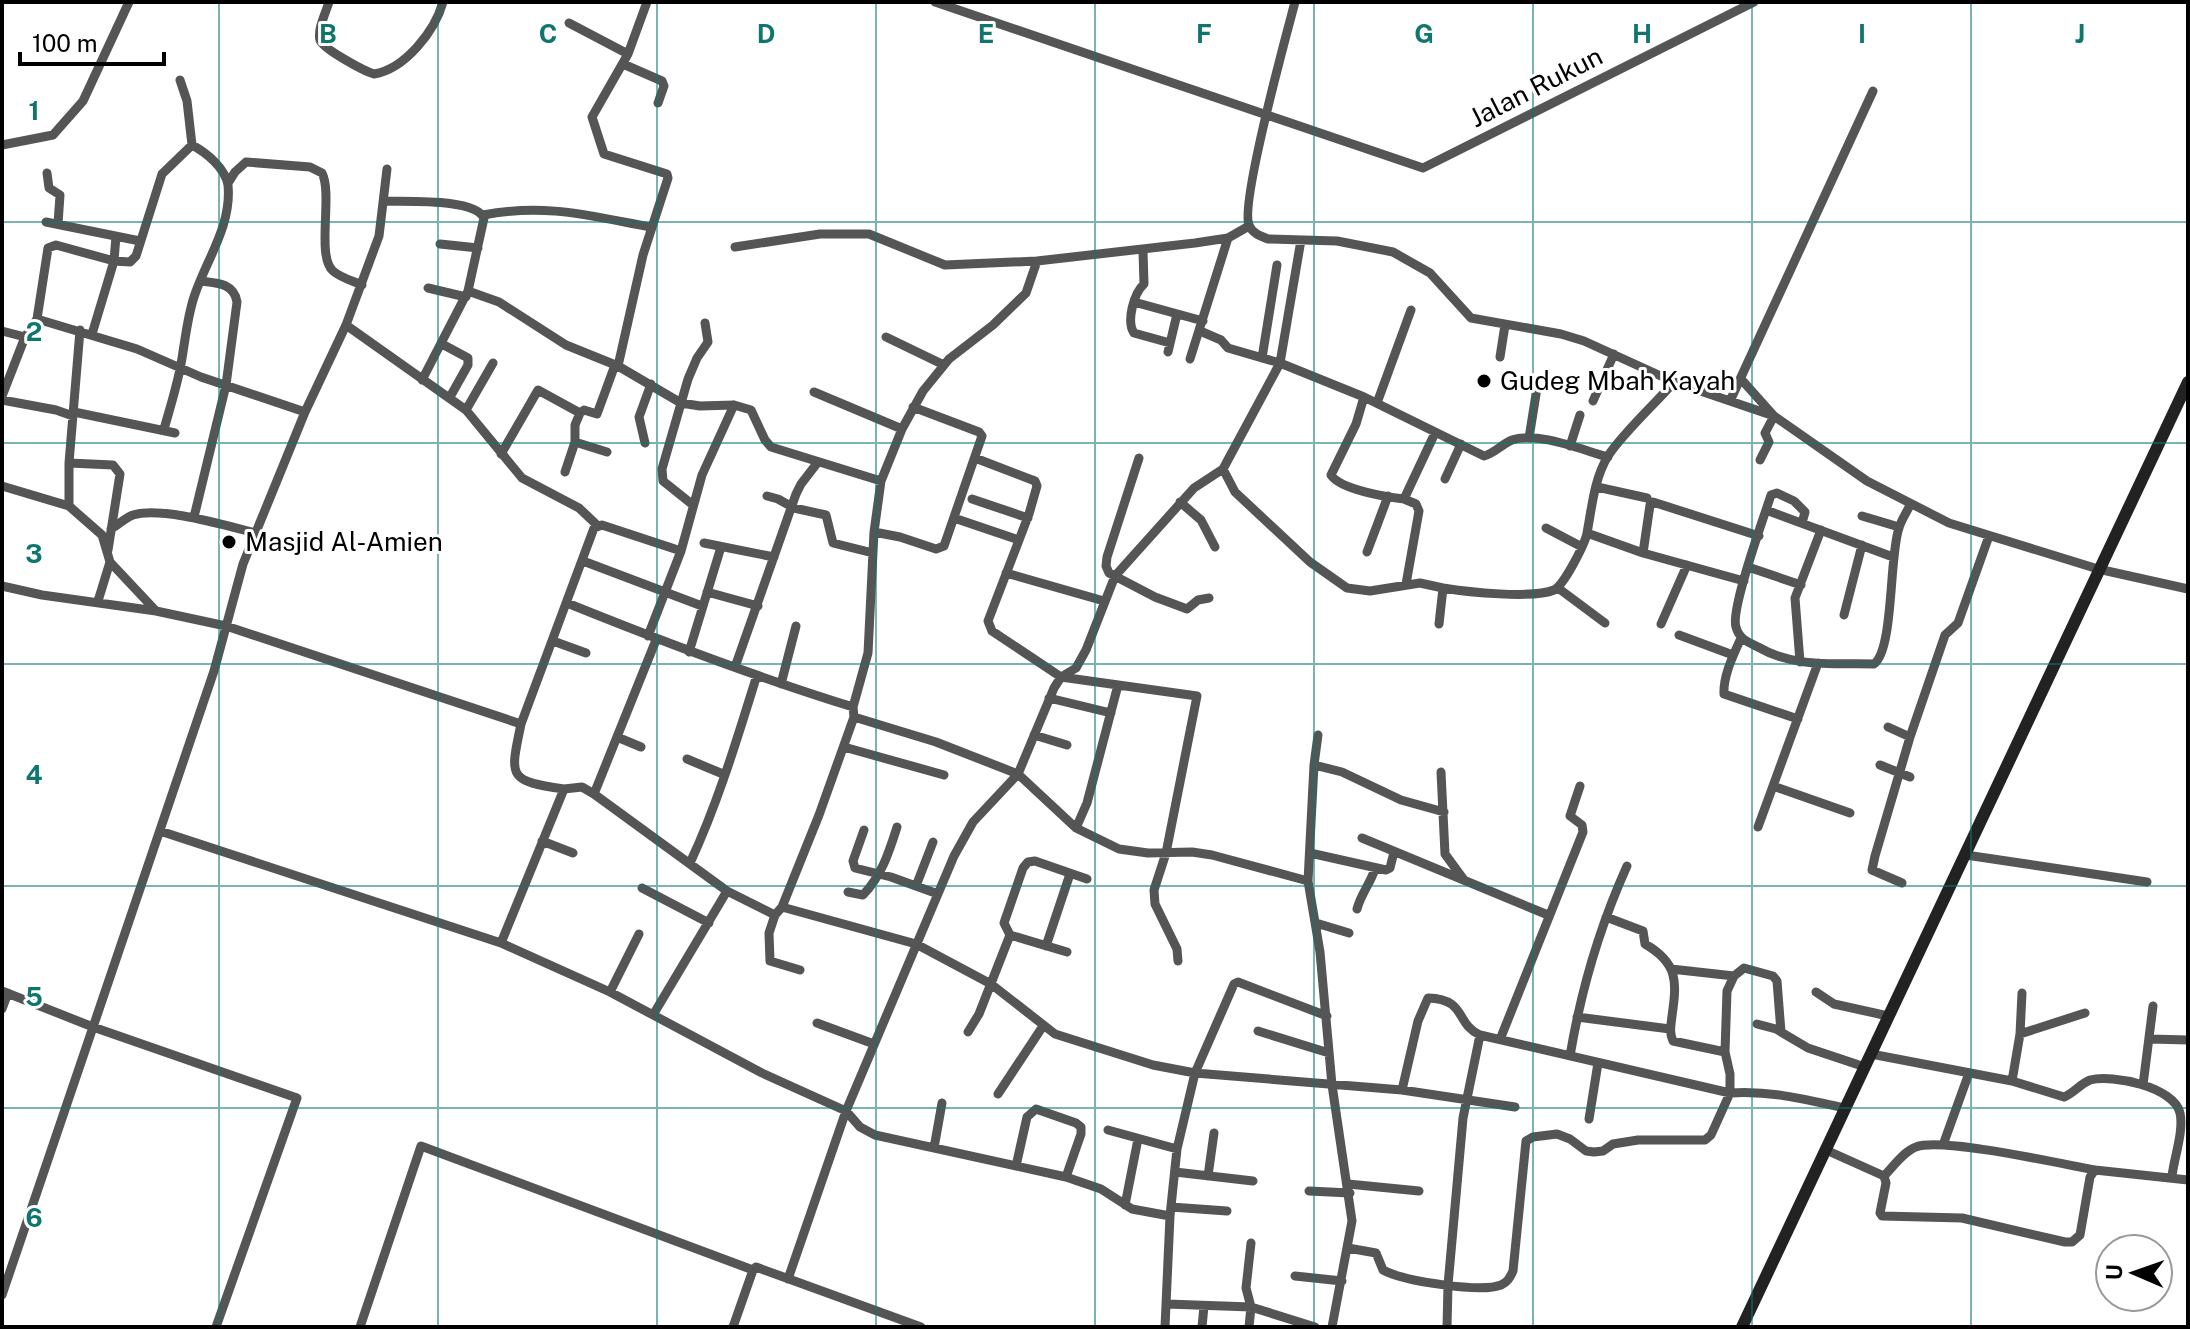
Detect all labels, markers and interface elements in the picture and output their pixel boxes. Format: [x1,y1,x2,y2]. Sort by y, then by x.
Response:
scale bar [20,16,164,66]
text: B [319,18,337,49]
text: C [539,18,557,49]
text: D [757,18,775,49]
text: E [978,18,994,49]
text: F [1196,18,1212,49]
text: G [1414,18,1434,49]
text: H [1632,18,1652,49]
text: I [1858,18,1866,49]
text: J [2075,18,2085,49]
text: 100 m [32,29,98,57]
street label: Jalan Rukun [1464,40,1607,133]
text: 1 [28,95,40,126]
text: 2 [26,316,42,347]
place label: Gudeg Mbah Kayah [1500,365,1735,396]
marker: Gudeg Mbah Kayah [1475,372,1493,390]
place label: Masjid Al-Amien [245,526,443,557]
marker: Masjid Al-Amien [220,533,238,551]
text: 3 [25,538,43,569]
text: 4 [25,759,43,790]
text: 5 [25,981,43,1012]
text: 6 [25,1202,43,1233]
north arrow [2094,1233,2174,1313]
text: U [2101,1264,2127,1281]

